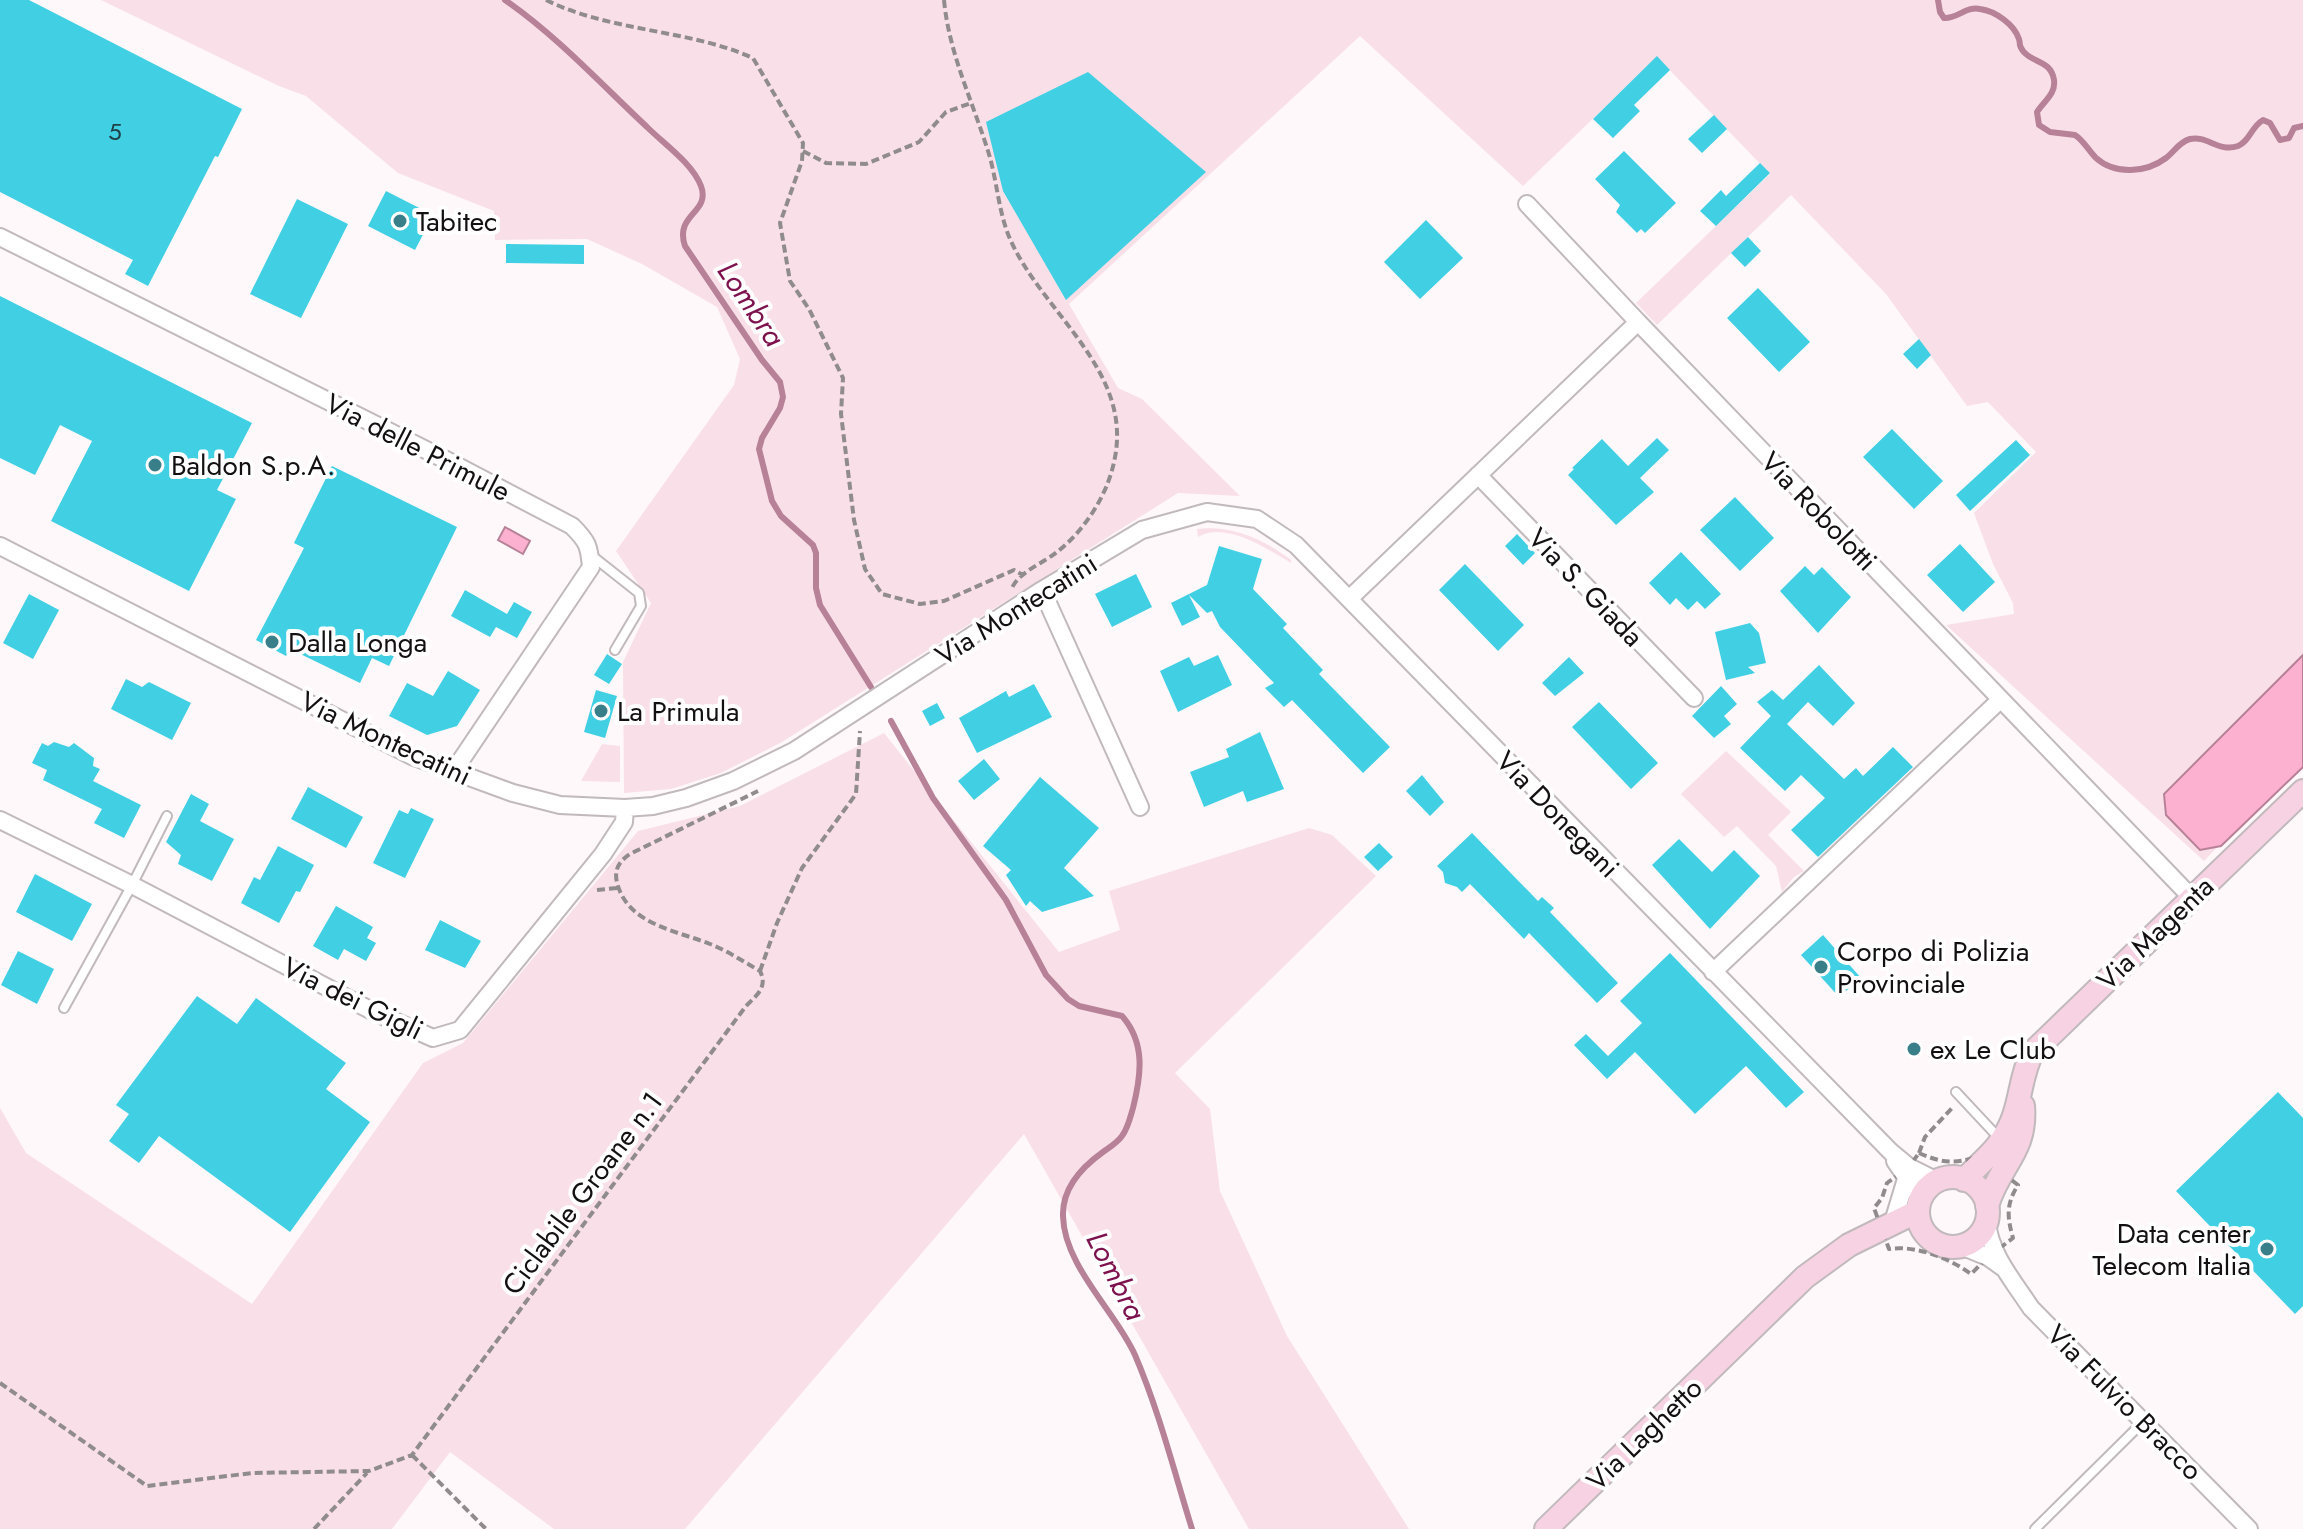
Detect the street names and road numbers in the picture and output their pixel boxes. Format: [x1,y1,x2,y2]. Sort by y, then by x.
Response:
street label: Via delle Primule [318,383,517,512]
street label: Via Robolotti [1751,442,1886,580]
street label: Via S. Giada [1518,519,1653,656]
street label: Via Montecatini [927,543,1105,676]
street label: Via Montecatini [294,681,478,796]
street label: Via Donegani [1486,742,1629,887]
street label: Via Magenta [2087,867,2223,1000]
street label: Via dei Gigli [275,947,430,1050]
street label: Ciclabile Groane n.1 [492,1083,673,1304]
street label: Via Fulvio Bracco [2037,1315,2212,1490]
street label: Via Laghetto [1577,1368,1712,1500]

